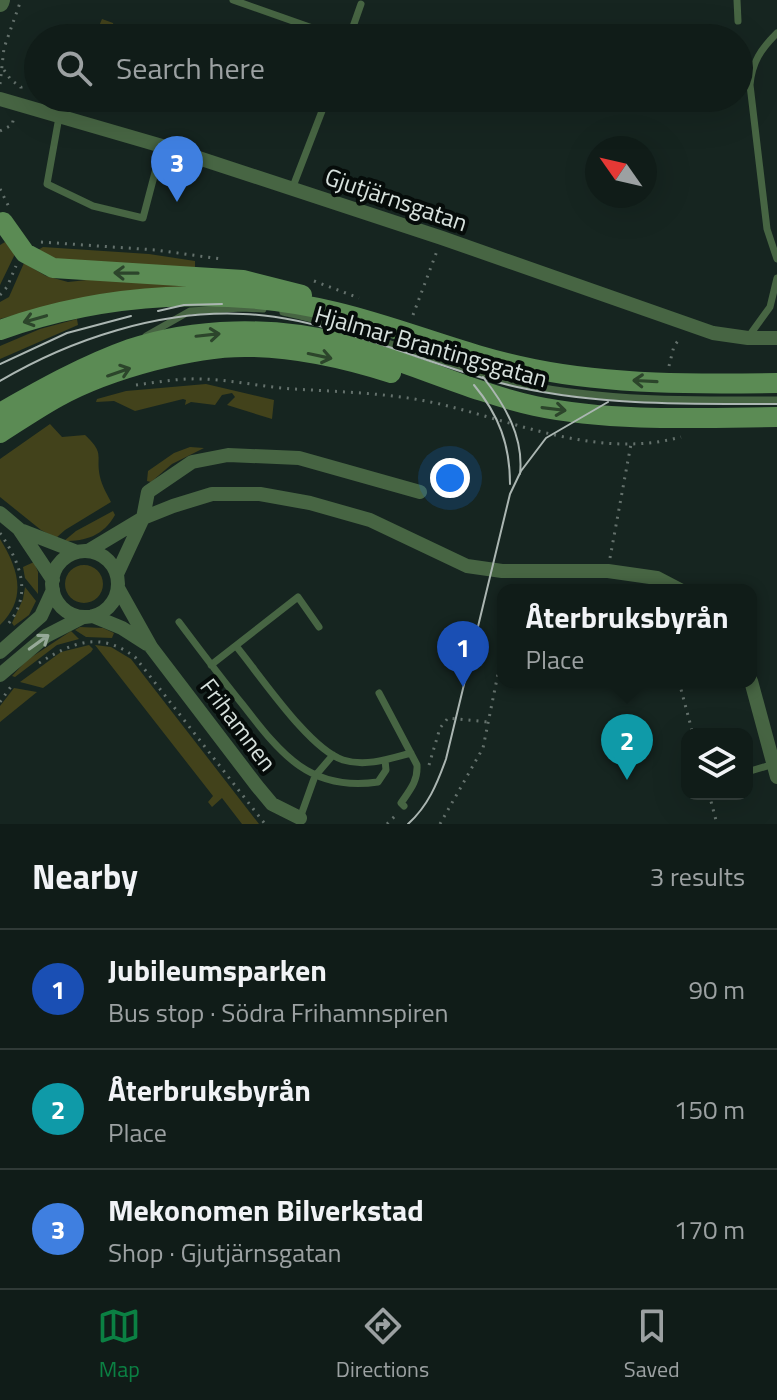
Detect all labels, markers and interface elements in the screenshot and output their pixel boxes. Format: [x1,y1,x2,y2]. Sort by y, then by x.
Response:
search box [24,24,753,112]
text: Search here [116,45,265,91]
icon: search [52,46,96,90]
pin: 3 [151,136,203,202]
north arrow [585,136,657,208]
street label: Gjutjärnsgatan [320,158,472,240]
one-way arrow [113,266,140,281]
street label: Hjalmar Brantingsgatan [311,296,552,396]
one-way arrow [22,312,48,327]
one-way arrow [194,327,221,342]
one-way arrow [307,349,332,364]
one-way arrow [106,363,131,378]
one-way arrow [632,373,659,388]
one-way arrow [540,401,566,416]
your location [430,458,470,498]
popup [497,584,757,688]
text: Återbruksbyrån [526,594,728,640]
pin: 1 [437,621,489,687]
one-way arrow [28,634,49,651]
text: Place [526,640,584,679]
street label: Frihamnen [192,670,286,779]
pin: 2 [601,714,653,780]
map controls [681,728,753,800]
button: layers [681,728,753,800]
text: Nearby [32,850,138,902]
text: 3 results [650,857,745,896]
text: Jubileumsparken [108,947,327,993]
text: 1 [51,970,65,1009]
text: 90 m [688,970,745,1009]
text: Bus stop · Södra Frihamnspiren [108,993,449,1032]
text: Återbruksbyrån [108,1067,311,1113]
text: 2 [51,1090,65,1129]
text: 150 m [674,1090,745,1129]
text: Place [108,1113,167,1152]
text: Mekonomen Bilverkstad [108,1187,424,1233]
text: 3 [51,1210,65,1249]
text: 170 m [674,1210,745,1249]
text: Shop · Gjutjärnsgatan [108,1233,341,1272]
tab: Map [97,1304,141,1386]
tab: Directions [336,1304,429,1386]
tab: Saved [624,1304,680,1386]

